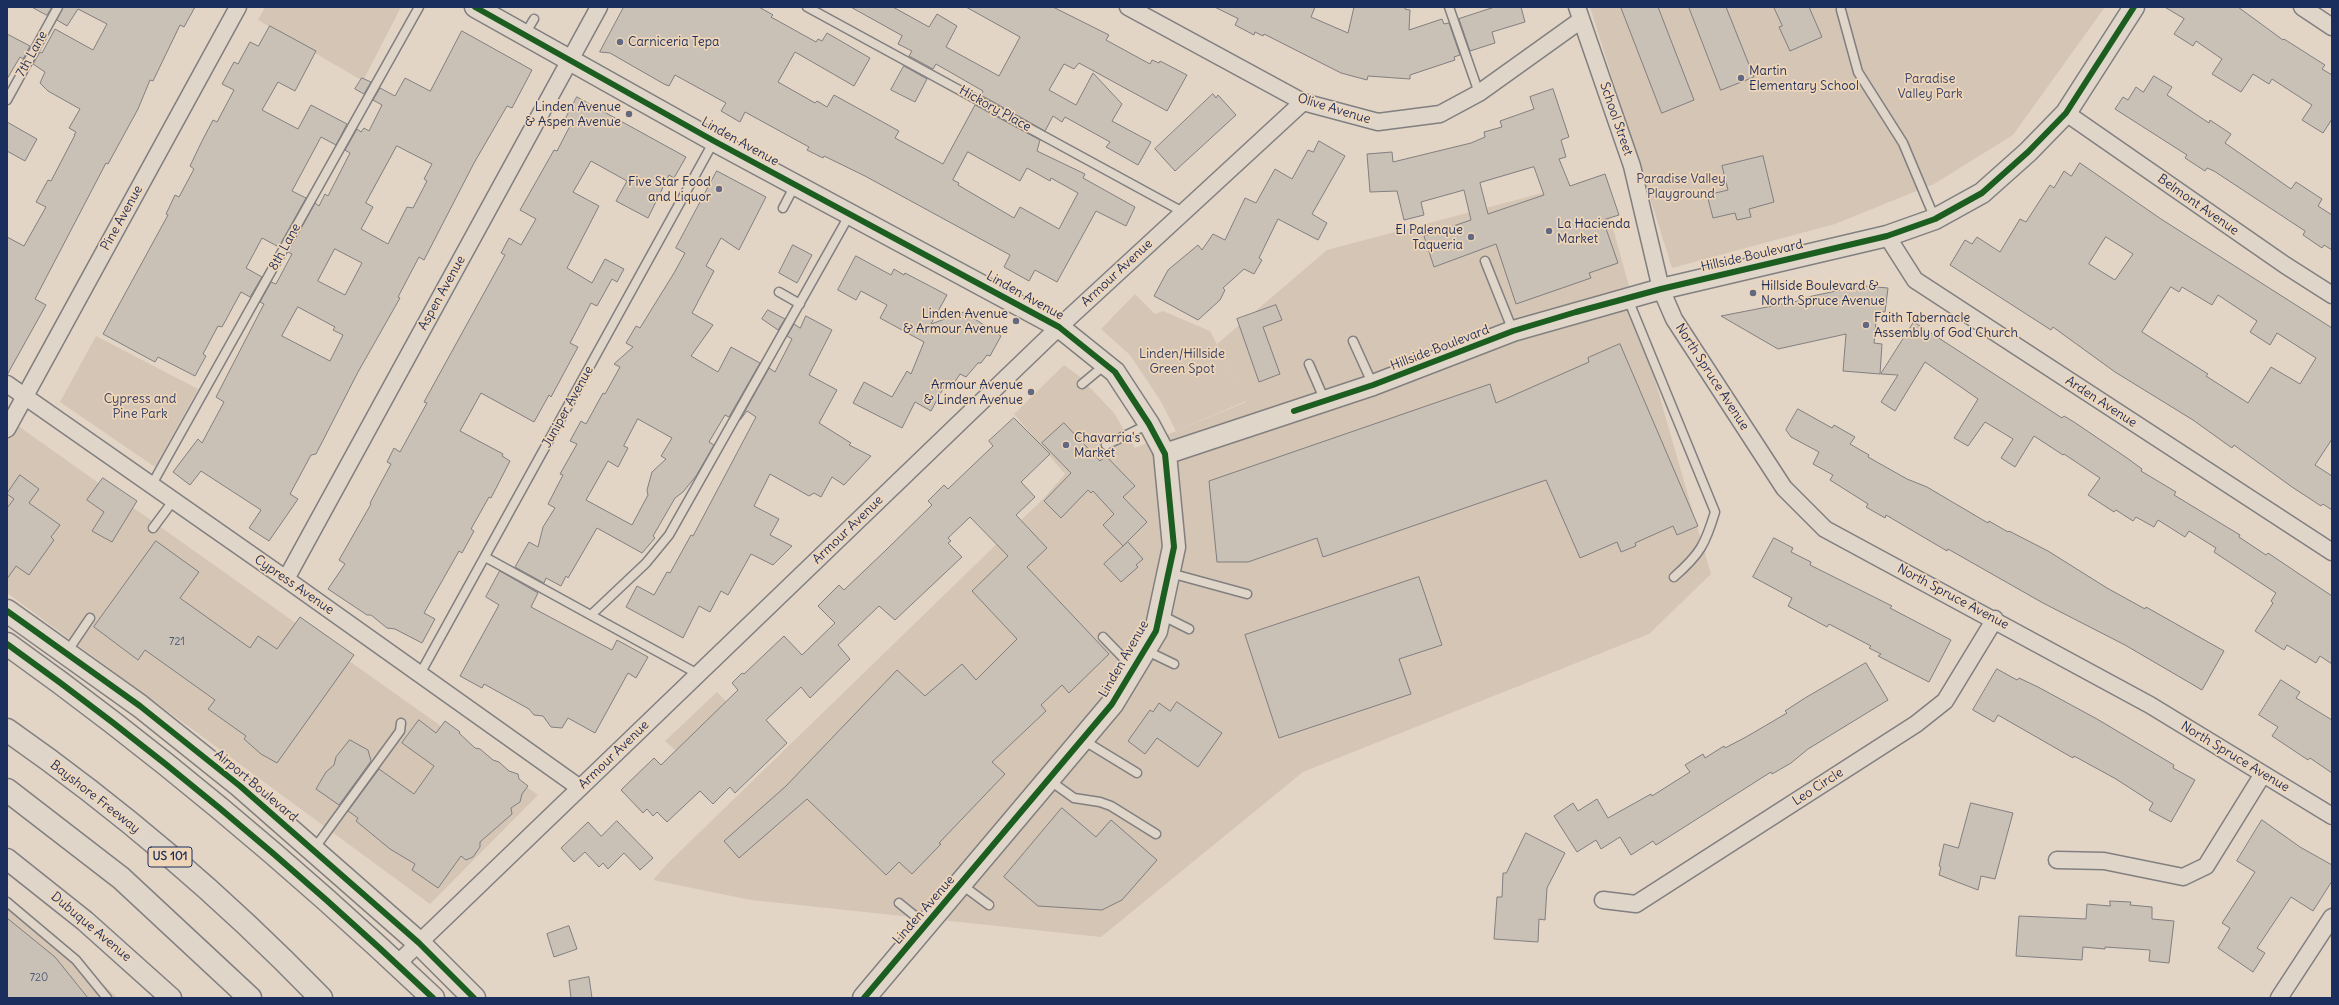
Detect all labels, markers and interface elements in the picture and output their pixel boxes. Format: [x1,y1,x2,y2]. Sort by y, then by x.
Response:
street label: 7th Lane [13,28,51,80]
place label: Carniceria Tepa [628,34,719,50]
marker: Carniceria Tepa [615,37,625,47]
place label: Martin Elementary School [1749,63,1859,94]
park label: Paradise Valley Park [1897,71,1963,102]
marker: Martin Elementary School [1736,73,1746,83]
street label: School Street [1596,80,1636,158]
street label: Hickory Place [956,83,1034,135]
street label: Olive Avenue [1295,90,1373,128]
place label: Linden Avenue & Aspen Avenue [525,99,621,130]
marker: Linden Avenue & Aspen Avenue [624,109,634,119]
street label: Linden Avenue [698,114,782,170]
park label: Paradise Valley Playground [1636,171,1726,202]
street label: Belmont Avenue [2154,171,2242,239]
place label: Five Star Food and Liquor [628,174,711,205]
street label: Pine Avenue [98,183,146,253]
marker: Five Star Food and Liquor [714,184,724,194]
place label: La Hacienda Market [1557,216,1630,247]
street label: 8th Lane [266,221,304,273]
place label: El Palenque Taqueria [1395,222,1463,253]
marker: La Hacienda Market [1544,226,1554,236]
marker: El Palenque Taqueria [1466,232,1476,242]
street label: Armour Avenue [1078,236,1156,310]
street label: Hillside Boulevard [1699,237,1805,275]
street label: Aspen Avenue [415,253,469,333]
street label: Linden Avenue [983,268,1067,324]
place label: Hillside Boulevard & North Spruce Avenue [1761,278,1885,309]
marker: Hillside Boulevard & North Spruce Avenue [1748,288,1758,298]
place label: Linden Avenue & Armour Avenue [903,306,1008,337]
place label: Faith Tabernacle Assembly of God Church [1874,310,2018,341]
marker: Linden Avenue & Armour Avenue [1011,316,1021,326]
marker: Faith Tabernacle Assembly of God Church [1861,320,1871,330]
street label: North Spruce Avenue [1672,321,1752,433]
street label: Hillside Boulevard [1388,322,1492,374]
park label: Linden/Hillside Green Spot [1139,346,1225,377]
street label: Juniper Avenue [539,363,597,451]
street label: Arden Avenue [2062,373,2140,431]
place label: Armour Avenue & Linden Avenue [924,377,1023,408]
marker: Armour Avenue & Linden Avenue [1026,387,1036,397]
park label: Cypress and Pine Park [104,391,176,422]
place label: Chavarria's Market [1074,430,1140,461]
marker: Chavarria's Market [1061,440,1071,450]
street label: Armour Avenue [810,492,886,568]
street label: Cypress Avenue [251,552,337,618]
street label: North Spruce Avenue [1895,561,2011,633]
street label: Linden Avenue [1096,618,1152,700]
house number: 721 [169,635,185,649]
street label: Armour Avenue [576,717,652,793]
street label: North Spruce Avenue [2178,718,2292,796]
street label: Airport Boulevard [211,747,301,825]
street label: Bayshore Freeway [47,757,143,837]
street label: Leo Circle [1790,765,1846,809]
road number: US 101 [148,847,192,867]
street label: Linden Avenue [890,872,958,948]
street label: Dubuque Avenue [48,889,134,965]
house number: 720 [30,971,48,985]

